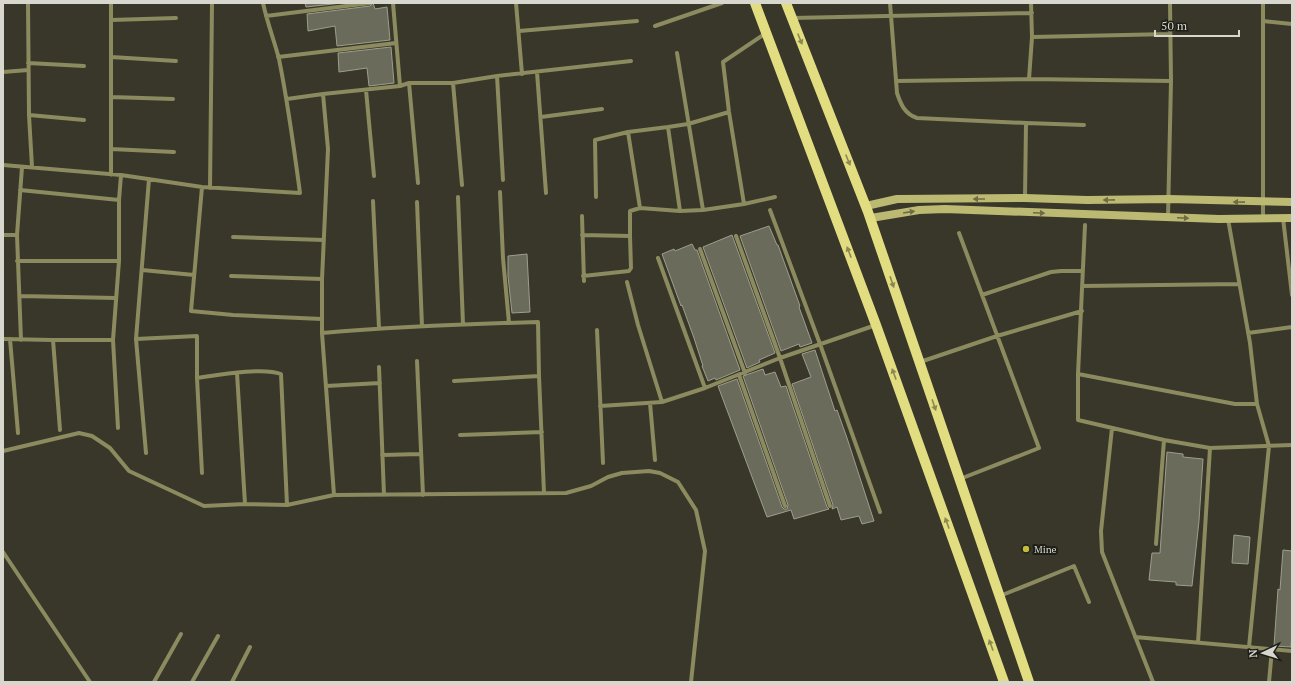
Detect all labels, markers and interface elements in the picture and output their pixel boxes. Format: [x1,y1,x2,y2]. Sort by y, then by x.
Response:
scale bar [1155,12,1239,38]
text: 50 m [1161,18,1188,33]
one-way arrow [797,34,803,45]
one-way arrow [845,155,851,167]
one-way arrow [972,196,985,202]
one-way arrow [1102,197,1115,203]
one-way arrow [1233,198,1245,205]
one-way arrow [903,209,915,215]
one-way arrow [1033,209,1045,216]
one-way arrow [1177,215,1190,221]
one-way arrow [845,246,851,258]
one-way arrow [889,277,895,289]
one-way arrow [890,368,896,380]
one-way arrow [931,400,937,412]
one-way arrow [944,517,950,529]
place label: Mine [1034,543,1057,556]
marker: Mine [1021,544,1031,554]
north arrow [1243,633,1283,673]
one-way arrow [988,639,994,651]
text: N [1246,648,1260,658]

